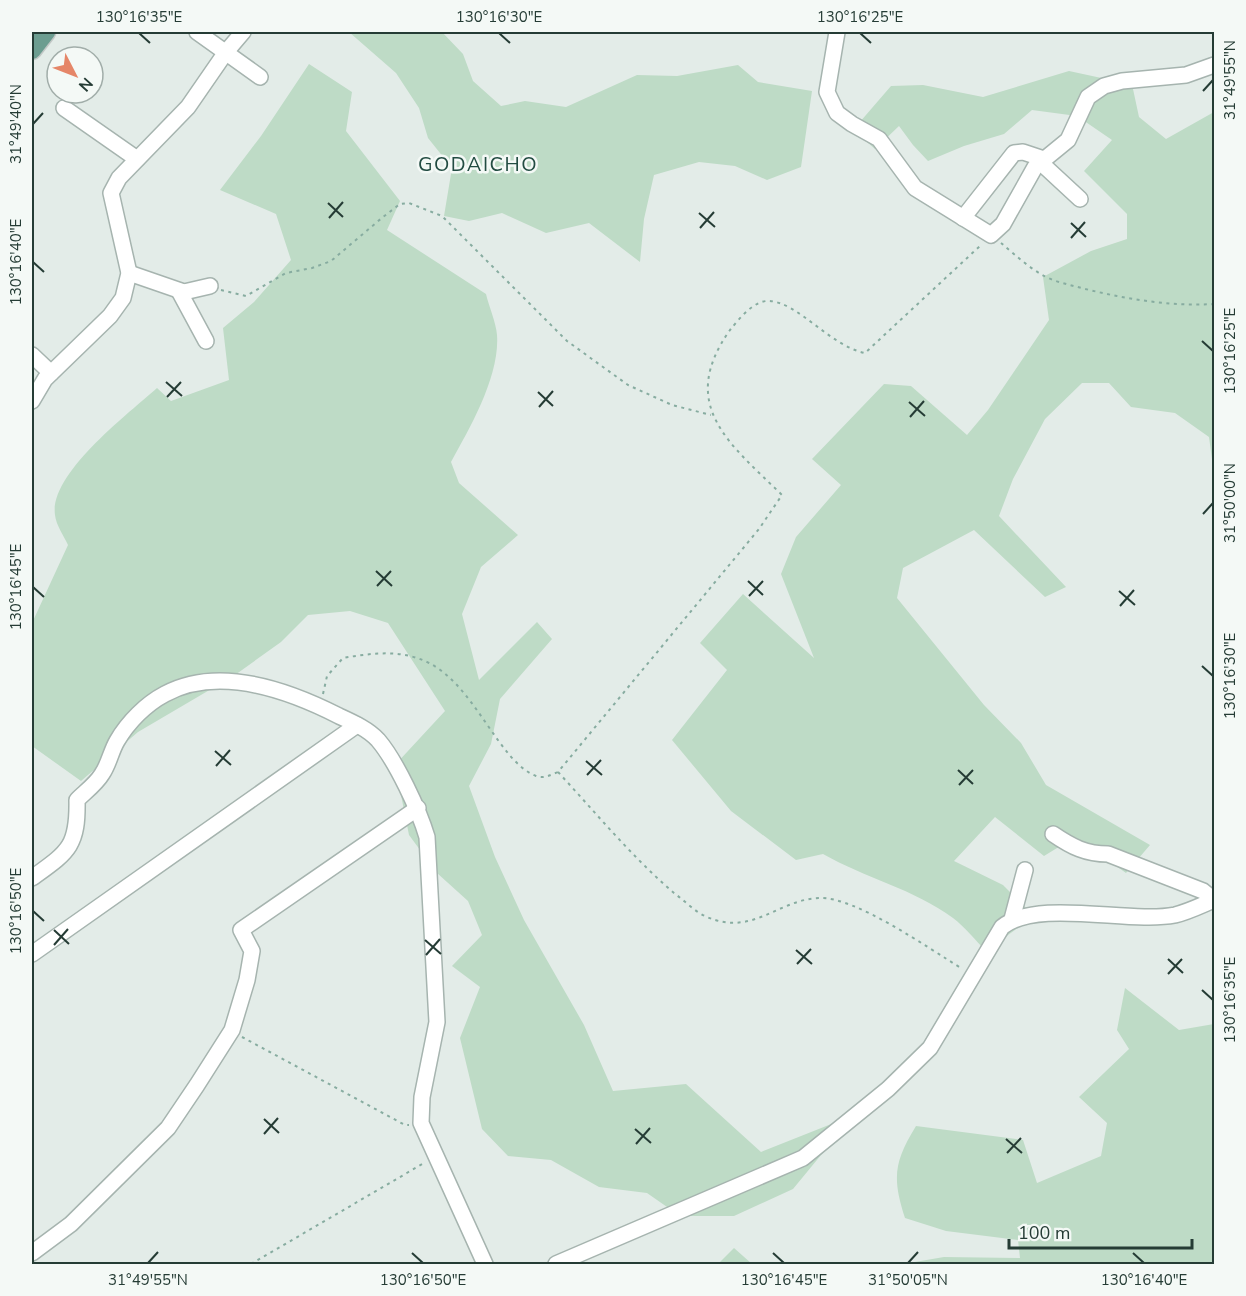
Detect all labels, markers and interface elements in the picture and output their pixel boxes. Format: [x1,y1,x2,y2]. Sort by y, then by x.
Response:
text: 130°16'35"E [96,7,182,27]
text: 130°16'30"E [456,7,542,27]
text: 130°16'25"E [817,7,903,27]
text: 31°49'55"N [1220,40,1240,120]
north arrow [45,45,105,105]
text: N [73,73,98,96]
text: 31°49'40"N [6,84,26,164]
district label: GODAICHO [418,151,538,178]
text: 130°16'40"E [6,219,26,305]
text: 130°16'25"E [1220,308,1240,394]
text: 31°50'00"N [1220,463,1240,543]
text: 130°16'45"E [6,544,26,630]
text: 130°16'30"E [1220,633,1240,719]
text: 130°16'50"E [6,868,26,954]
text: 130°16'35"E [1220,957,1240,1043]
scale bar [1009,1212,1192,1250]
text: 100 m [1018,1221,1070,1245]
text: 31°49'55"N [108,1270,188,1290]
text: 130°16'50"E [380,1270,466,1290]
text: 130°16'45"E [741,1270,827,1290]
text: 31°50'05"N [868,1270,948,1290]
text: 130°16'40"E [1101,1270,1187,1290]

